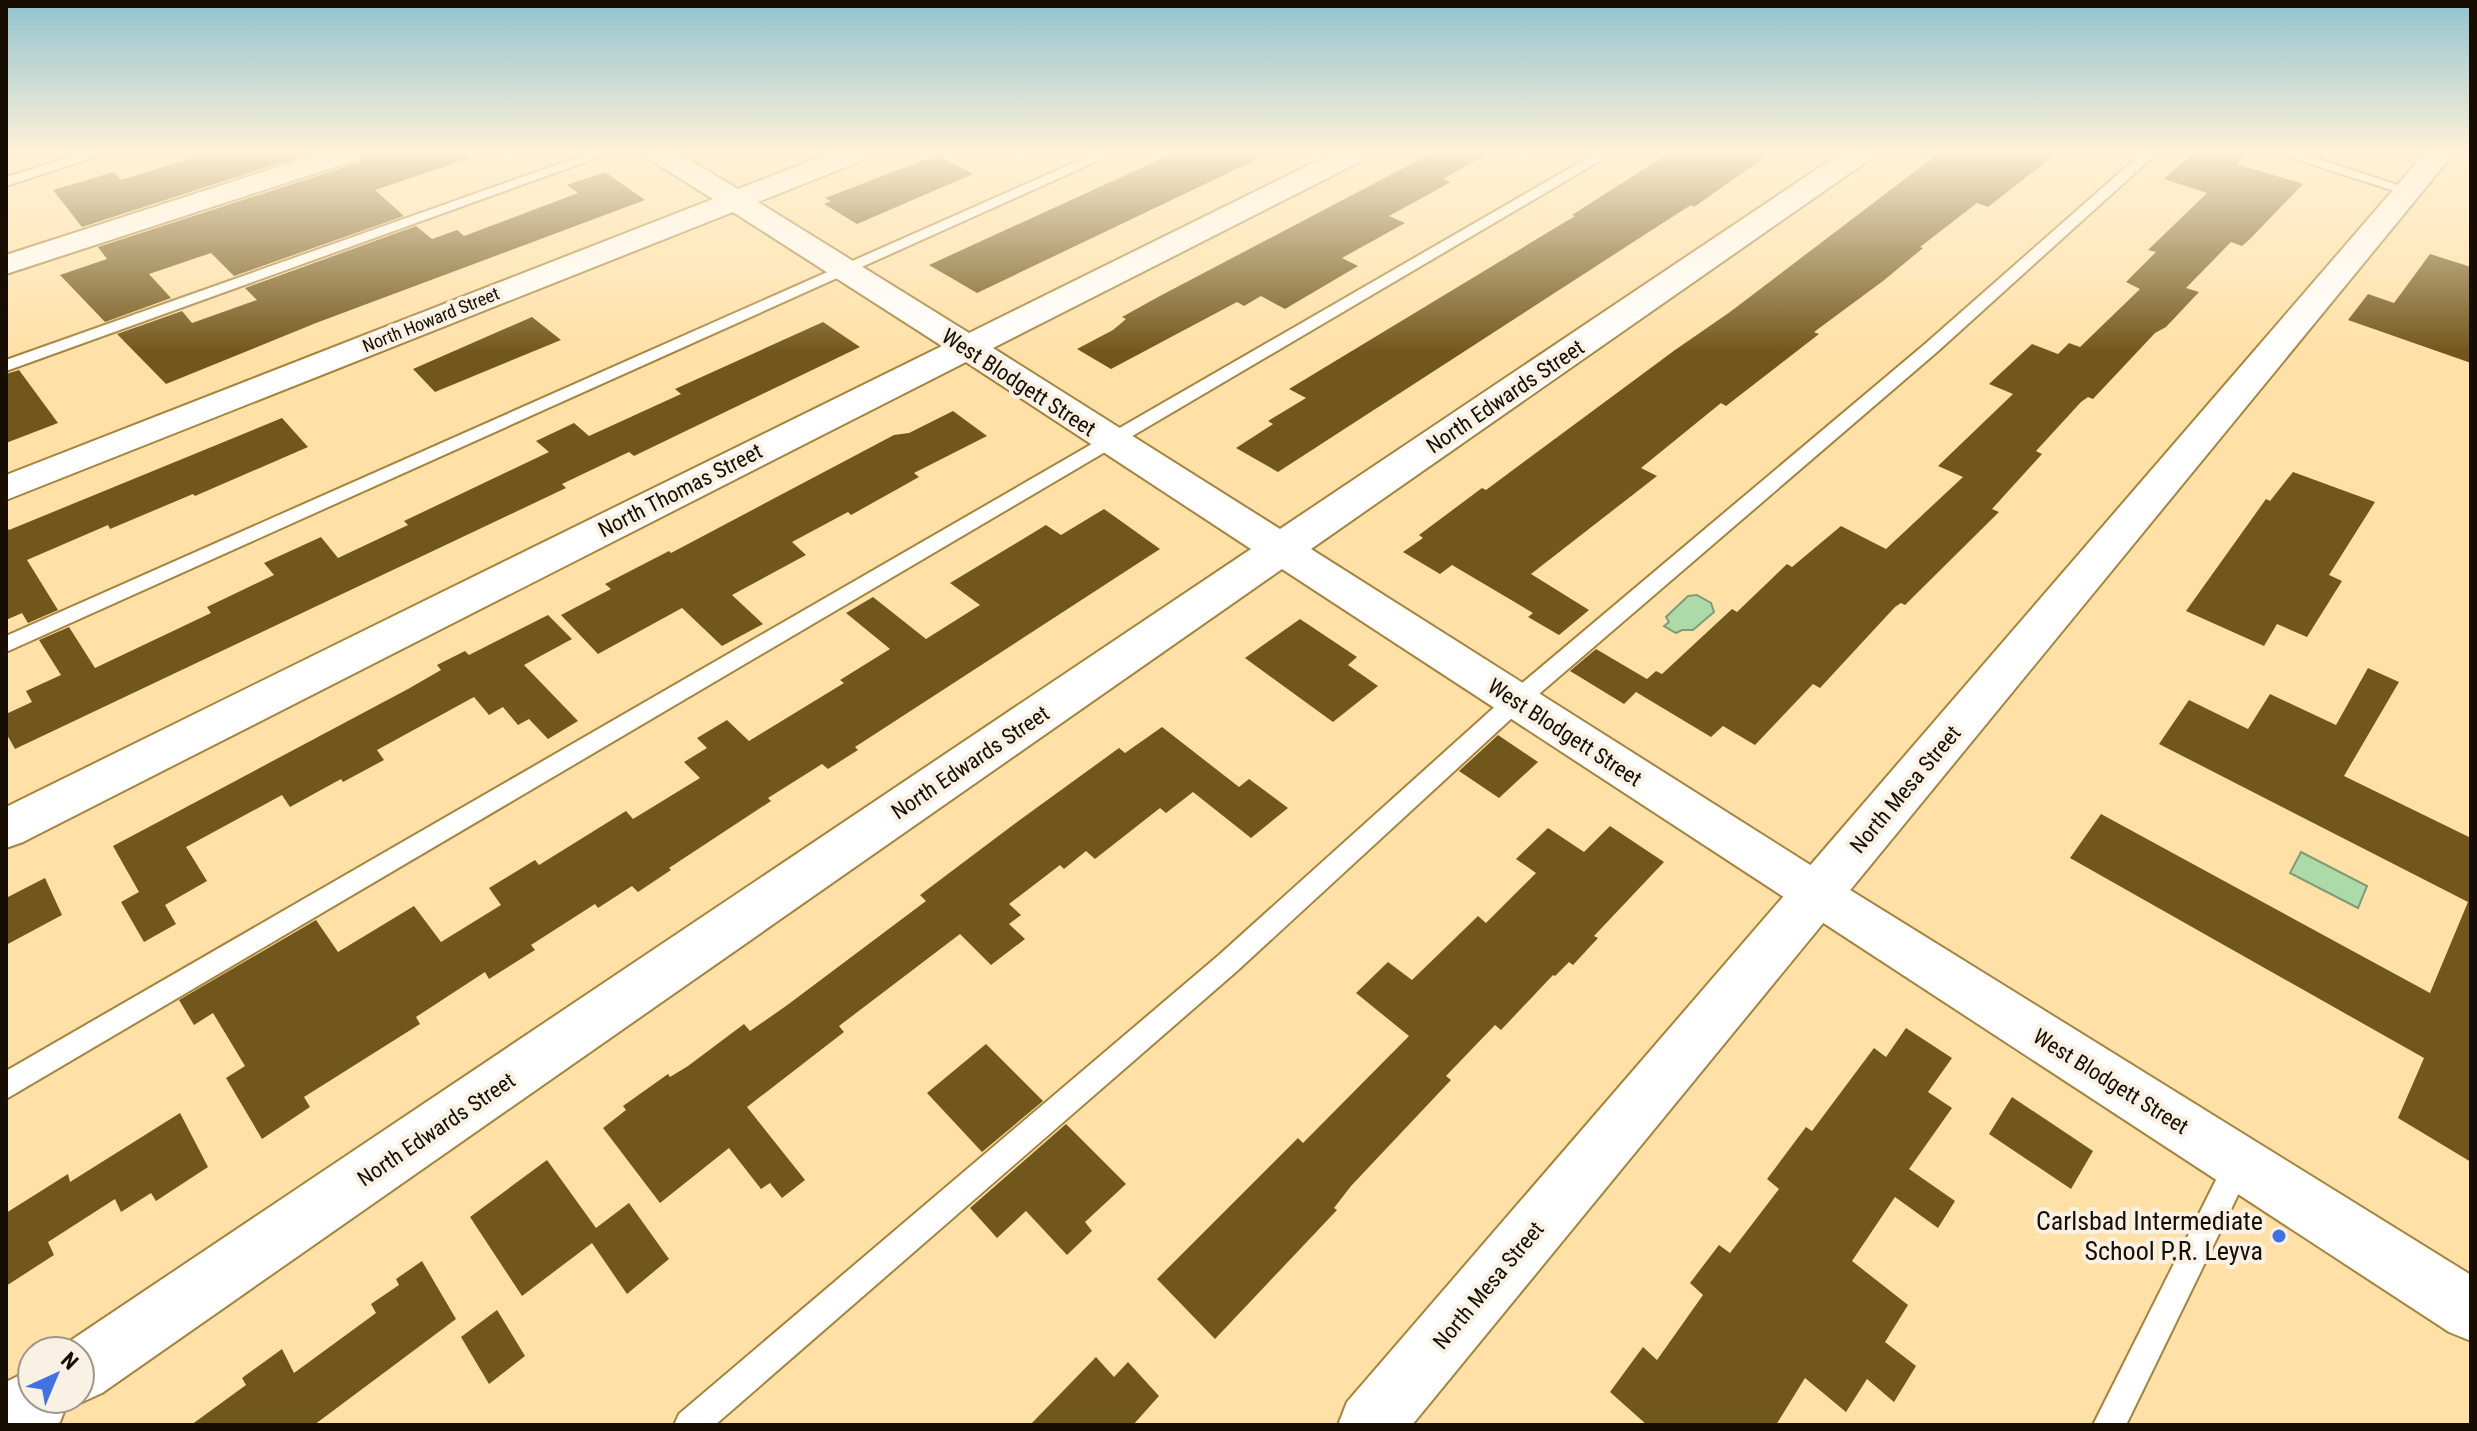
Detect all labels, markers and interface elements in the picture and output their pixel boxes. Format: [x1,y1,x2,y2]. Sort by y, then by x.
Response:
street label: North Howard Street [359,283,502,356]
street label: West Blodgett Street [937,323,1100,441]
street label: North Edwards Street [1422,334,1589,458]
street label: North Thomas Street [594,438,766,543]
street label: West Blodgett Street [1483,673,1646,791]
street label: North Edwards Street [887,700,1054,824]
street label: North Mesa Street [1845,721,1966,858]
street label: West Blodgett Street [2029,1024,2193,1139]
street label: North Edwards Street [353,1067,520,1191]
place label: Carlsbad Intermediate School P.R. Leyva [2036,1206,2263,1266]
street label: North Mesa Street [1428,1217,1549,1354]
marker: Carlsbad Intermediate School P.R. Leyva [2270,1227,2288,1245]
north arrow [16,1335,96,1415]
text: N [56,1347,83,1375]

